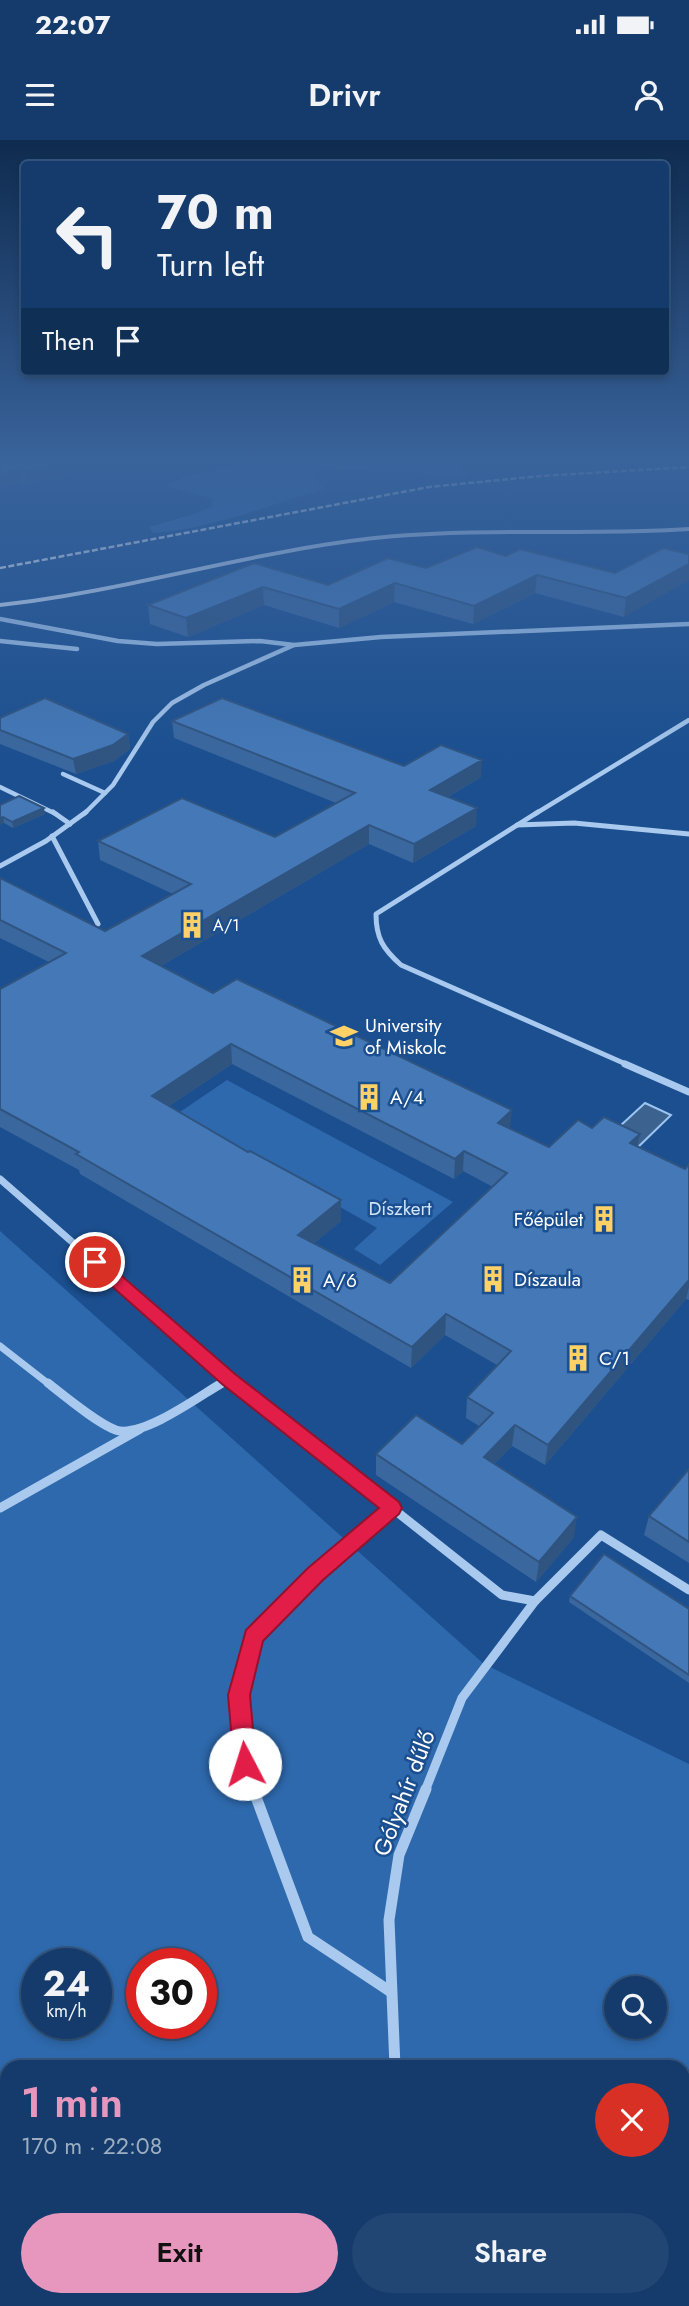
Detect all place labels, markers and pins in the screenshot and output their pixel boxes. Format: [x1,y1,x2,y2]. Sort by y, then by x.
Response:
building icon: A/1 [177,910,207,940]
place label: A/1 [213,914,239,937]
place label: University of Miskolc [365,1012,446,1061]
school or university icon: University of Miskolc [329,1021,359,1051]
building icon: A/4 [354,1082,384,1112]
place label: A/4 [390,1084,424,1111]
building icon: Főépület [589,1204,619,1234]
place label: Főépület [514,1206,583,1233]
pin [65,1232,125,1292]
building icon: Díszaula [478,1264,508,1294]
building icon: A/6 [287,1265,317,1295]
place label: Díszaula [514,1266,581,1293]
place label: A/6 [323,1267,357,1294]
building icon: C/1 [563,1343,593,1373]
place label: C/1 [599,1345,630,1372]

